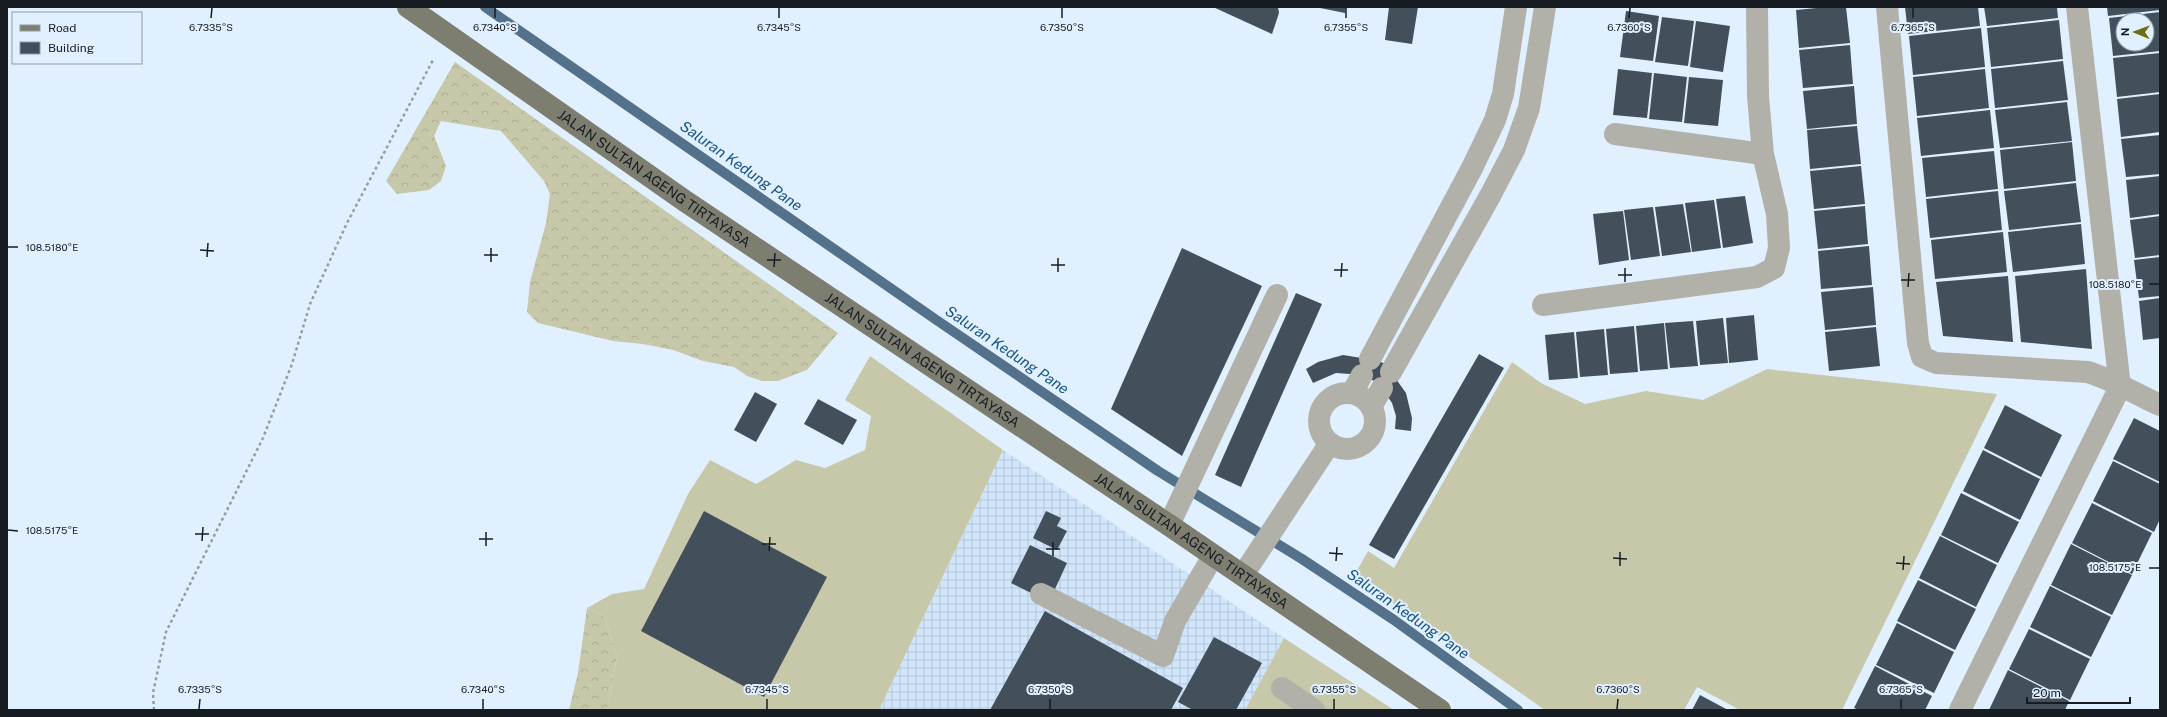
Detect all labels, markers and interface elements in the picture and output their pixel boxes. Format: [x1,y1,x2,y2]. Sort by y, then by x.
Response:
legend [12,12,142,64]
north arrow [2115,12,2155,52]
text: Road [48,21,76,35]
text: 6.7335°S [189,21,233,33]
text: 6.7340°S [473,21,517,33]
text: 6.7345°S [757,21,801,33]
text: 6.7350°S [1040,21,1084,33]
text: 6.7355°S [1324,21,1368,33]
text: 6.7360°S [1607,21,1651,33]
text: 6.7365°S [1891,21,1935,33]
text: N [2119,27,2131,36]
text: Building [48,41,94,55]
street label: JALAN SULTAN AGENG TIRTAYASA [555,106,754,251]
water label: Saluran Kedung Pane [677,117,806,214]
text: 108.5180°E [26,241,78,253]
text: 108.5180°E [2089,278,2141,290]
street label: JALAN SULTAN AGENG TIRTAYASA [822,289,1023,431]
water label: Saluran Kedung Pane [942,302,1072,397]
street label: JALAN SULTAN AGENG TIRTAYASA [1091,469,1291,612]
text: 108.5175°E [26,524,78,536]
text: 108.5175°E [2089,561,2141,573]
water label: Saluran Kedung Pane [1344,565,1473,662]
scale bar [2027,679,2130,705]
text: 6.7335°S [178,683,222,695]
text: 6.7340°S [461,683,505,695]
text: 6.7345°S [745,683,789,695]
text: 6.7350°S [1028,683,1072,695]
text: 6.7355°S [1312,683,1356,695]
text: 6.7360°S [1596,683,1640,695]
text: 6.7365°S [1879,683,1923,695]
text: 20 m [2033,686,2061,700]

